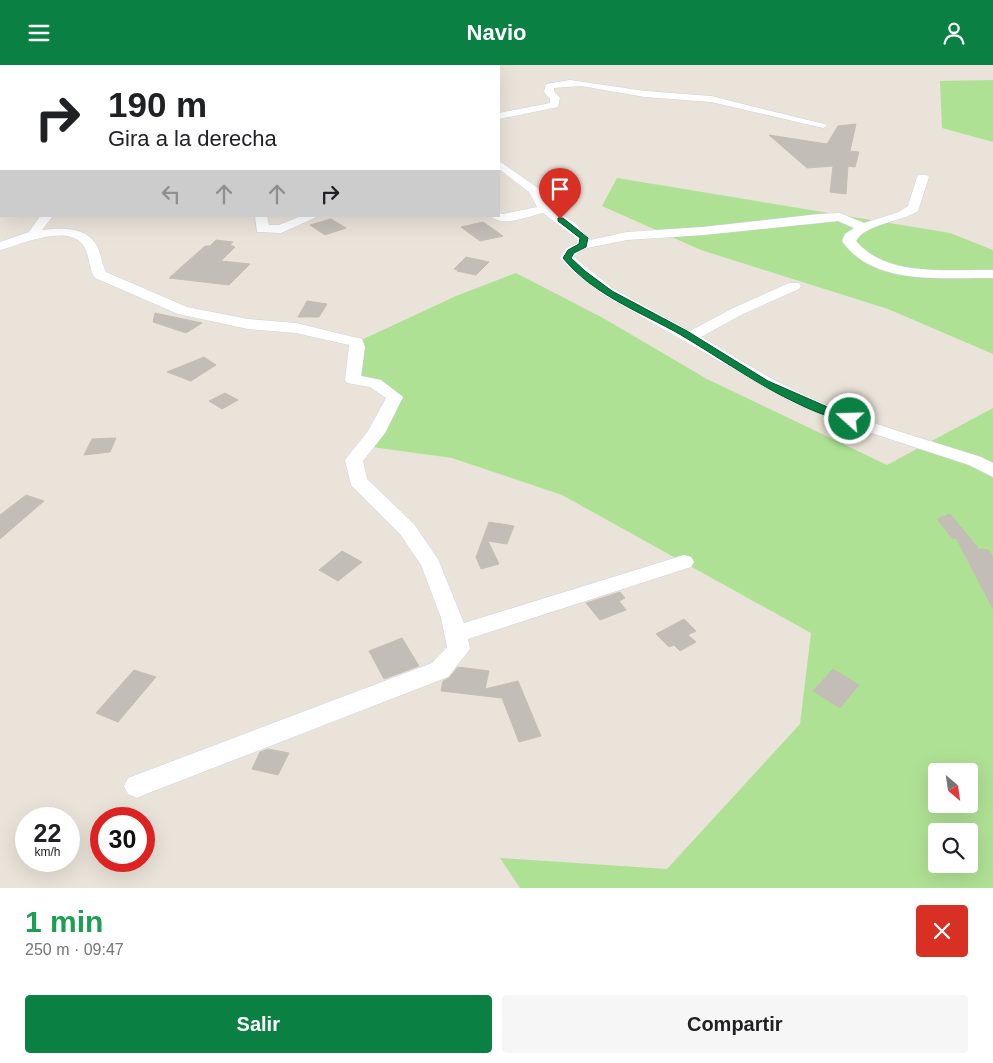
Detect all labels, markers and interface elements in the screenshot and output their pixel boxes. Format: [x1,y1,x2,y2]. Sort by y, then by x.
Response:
icon: menu [25,19,53,47]
icon: person [940,19,968,47]
text: Navio [467,20,526,45]
icon: right [25,85,90,150]
text: 190 m [108,85,207,124]
text: Gira a la derecha [108,126,277,151]
pin [539,168,581,219]
icon: arrive [546,175,574,203]
icon: left [157,180,185,208]
icon: ahead [210,180,238,208]
icon: ahead [263,180,291,208]
icon: right [316,180,344,208]
position arrow [823,392,875,444]
north arrow [928,763,978,813]
map controls [928,763,978,873]
speed limit sign: 30 [90,807,155,872]
text: 22 [34,819,61,847]
button: search [928,823,978,873]
text: km/h [34,845,61,859]
text: 1 min [25,905,103,938]
button: close [916,905,968,957]
text: 250 m · 09:47 [25,941,124,958]
button: Salir [25,995,492,1053]
button: Compartir [502,995,968,1053]

